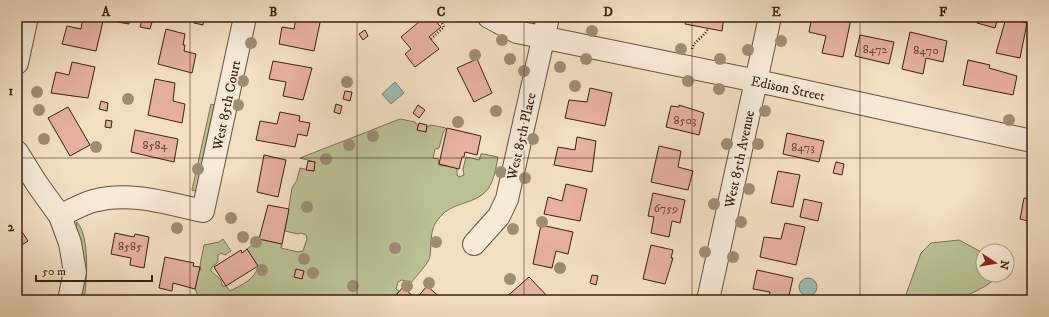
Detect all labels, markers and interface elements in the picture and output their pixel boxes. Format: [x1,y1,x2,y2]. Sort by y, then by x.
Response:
text: A [101,4,111,20]
text: B [269,4,277,20]
text: C [437,4,446,20]
text: D [603,4,613,20]
text: E [771,4,781,20]
text: F [939,4,948,20]
house number: 8472 [863,42,887,57]
house number: 8470 [913,43,939,58]
street label: West 85th Court [208,58,245,153]
street label: Edison Street [749,72,827,106]
text: 1 [9,83,14,99]
street label: West 85th Place [503,91,541,183]
street label: West 85th Avenue [721,109,759,211]
house number: 8503 [674,113,696,128]
house number: 8584 [143,138,169,153]
house number: 8473 [791,140,815,155]
house number: 6759 [654,201,678,216]
text: 2 [8,219,15,235]
house number: 8585 [118,239,142,254]
north arrow [975,243,1015,283]
scale bar [36,257,152,283]
text: N [996,259,1012,271]
text: 50 m [42,264,66,279]

